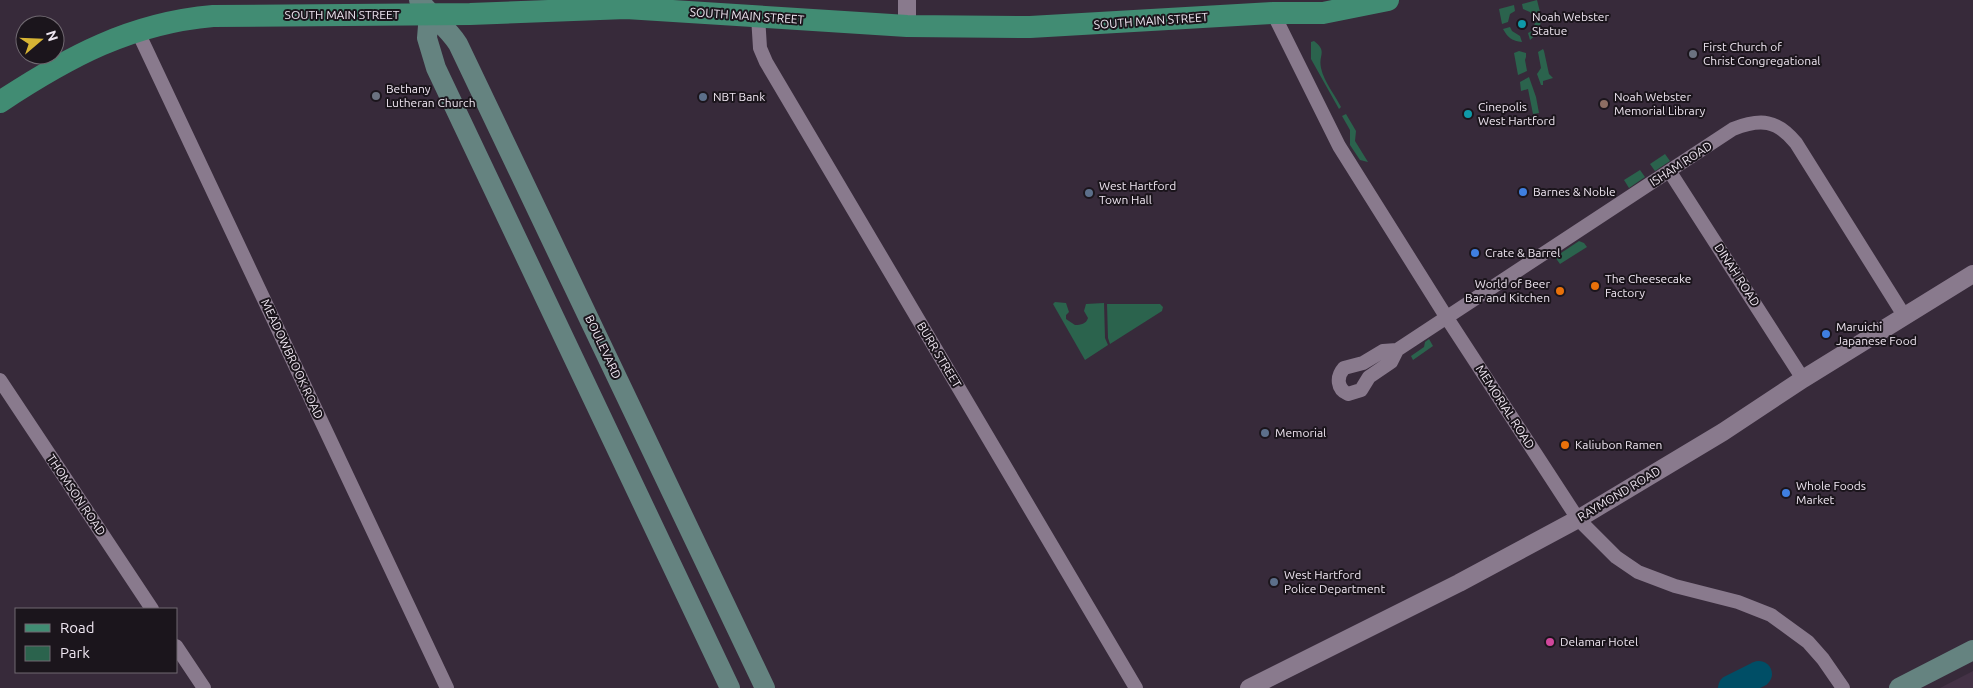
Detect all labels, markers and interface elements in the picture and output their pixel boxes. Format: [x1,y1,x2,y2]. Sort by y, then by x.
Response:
street label: SOUTH MAIN STREET [689,5,805,26]
street label: SOUTH MAIN STREET [285,8,400,21]
street label: SOUTH MAIN STREET [1093,10,1209,31]
place label: Noah Webster Statue [1532,10,1609,37]
north arrow [15,15,65,65]
marker: Noah Webster Statue [1516,18,1528,30]
text: N [43,28,62,43]
place label: First Church of Christ Congregational [1703,40,1821,67]
marker: First Church of Christ Congregational [1687,48,1699,60]
place label: Bethany Lutheran Church [386,82,476,109]
marker: Bethany Lutheran Church [370,90,382,102]
place label: NBT Bank [713,90,765,103]
place label: Noah Webster Memorial Library [1614,90,1706,117]
marker: NBT Bank [697,91,709,103]
marker: Noah Webster Memorial Library [1598,98,1610,110]
place label: Cinepolis West Hartford [1478,100,1555,127]
marker: Cinepolis West Hartford [1462,108,1474,120]
street label: ISHAM ROAD [1647,139,1714,189]
place label: West Hartford Town Hall [1099,179,1176,206]
place label: Barnes & Noble [1533,185,1616,198]
marker: Barnes & Noble [1517,186,1529,198]
marker: West Hartford Town Hall [1083,187,1095,199]
street label: DINAH ROAD [1712,241,1762,308]
place label: Crate & Barrel [1485,246,1560,259]
marker: Crate & Barrel [1469,247,1481,259]
place label: The Cheesecake Factory [1605,272,1691,299]
place label: World of Beer Bar and Kitchen [1465,277,1550,304]
marker: The Cheesecake Factory [1589,280,1601,292]
marker: World of Beer Bar and Kitchen [1554,285,1566,297]
street label: MEADOWBROOK ROAD [259,297,326,421]
street label: BOULEVARD [583,313,624,381]
street label: BURR STREET [915,320,964,390]
place label: Maruichi Japanese Food [1836,320,1917,347]
marker: Maruichi Japanese Food [1820,328,1832,340]
street label: MEMORIAL ROAD [1474,362,1537,451]
place label: Memorial [1275,426,1326,439]
marker: Memorial [1259,427,1271,439]
place label: Kaliubon Ramen [1575,438,1662,451]
marker: Kaliubon Ramen [1559,439,1571,451]
street label: THOMSON ROAD [45,452,108,538]
street label: RAYMOND ROAD [1575,464,1662,523]
place label: Whole Foods Market [1796,479,1866,506]
marker: Whole Foods Market [1780,487,1792,499]
place label: West Hartford Police Department [1284,568,1385,595]
marker: West Hartford Police Department [1268,576,1280,588]
legend [15,608,178,673]
text: Road [60,619,95,636]
place label: Delamar Hotel [1560,635,1638,648]
marker: Delamar Hotel [1544,636,1556,648]
text: Park [60,644,90,661]

